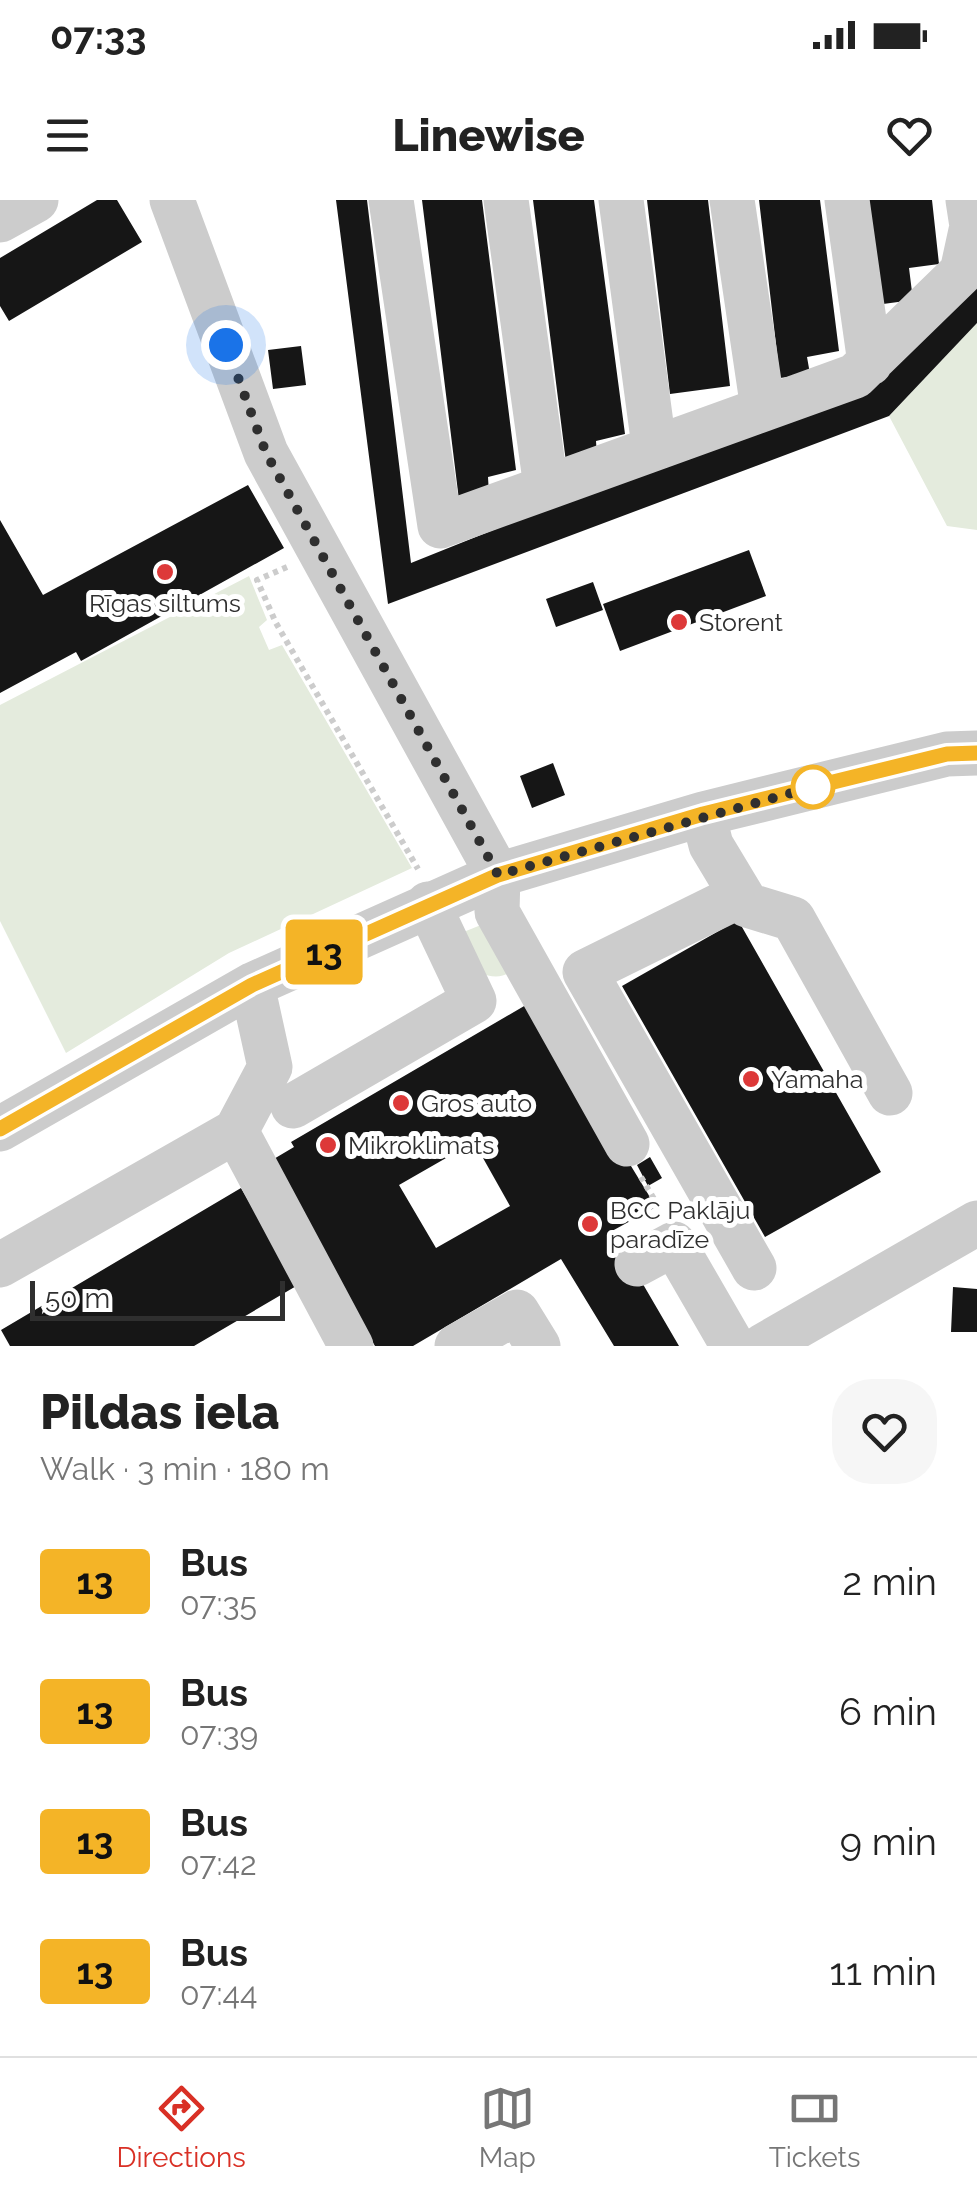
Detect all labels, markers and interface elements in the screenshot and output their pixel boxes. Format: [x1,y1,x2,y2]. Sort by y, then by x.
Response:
text: 07:33 [50,13,146,58]
icon: menu [40,108,95,163]
icon: heart [882,108,937,163]
text: Linewise [392,109,585,162]
your location [201,320,251,370]
marker: Rīgas siltums [154,561,176,583]
place label: Rīgas siltums [89,588,241,618]
place label: Storent [699,607,783,637]
marker: Storent [668,611,690,633]
unlabelled marker [792,766,834,808]
line badge: 13 [279,920,369,984]
text: 13 [306,932,342,973]
place label: Yamaha [771,1064,863,1094]
marker: Yamaha [740,1068,762,1090]
place label: Gros auto [421,1088,532,1118]
marker: Gros auto [390,1092,412,1114]
place label: Mikroklimats [348,1130,494,1160]
marker: Mikroklimats [317,1134,339,1156]
place label: BCC Paklāju paradīze [610,1195,750,1254]
marker: BCC Paklāju paradīze [579,1213,601,1235]
scale bar [30,1276,285,1320]
text: 50 m [45,1282,110,1315]
button: heart [832,1379,937,1484]
text: Pildas iela [40,1384,280,1440]
text: Walk · 3 min · 180 m [40,1450,330,1487]
text: Bus [180,1540,248,1585]
text: 2 min [842,1559,937,1604]
text: 13 [77,1561,113,1602]
text: 07:35 [180,1585,257,1622]
text: Bus [180,1670,248,1715]
text: 6 min [839,1689,937,1734]
text: 13 [77,1691,113,1732]
text: 07:39 [180,1715,258,1752]
text: Bus [180,1800,248,1845]
text: 9 min [840,1819,937,1864]
text: 13 [77,1821,113,1862]
text: 07:42 [180,1845,257,1882]
text: Bus [180,1930,248,1975]
text: 11 min [829,1949,937,1994]
text: 13 [77,1951,113,1992]
text: 07:44 [180,1975,257,2012]
tab: Directions [116,2081,246,2174]
tab: Map [479,2081,536,2174]
tab: Tickets [769,2081,861,2174]

